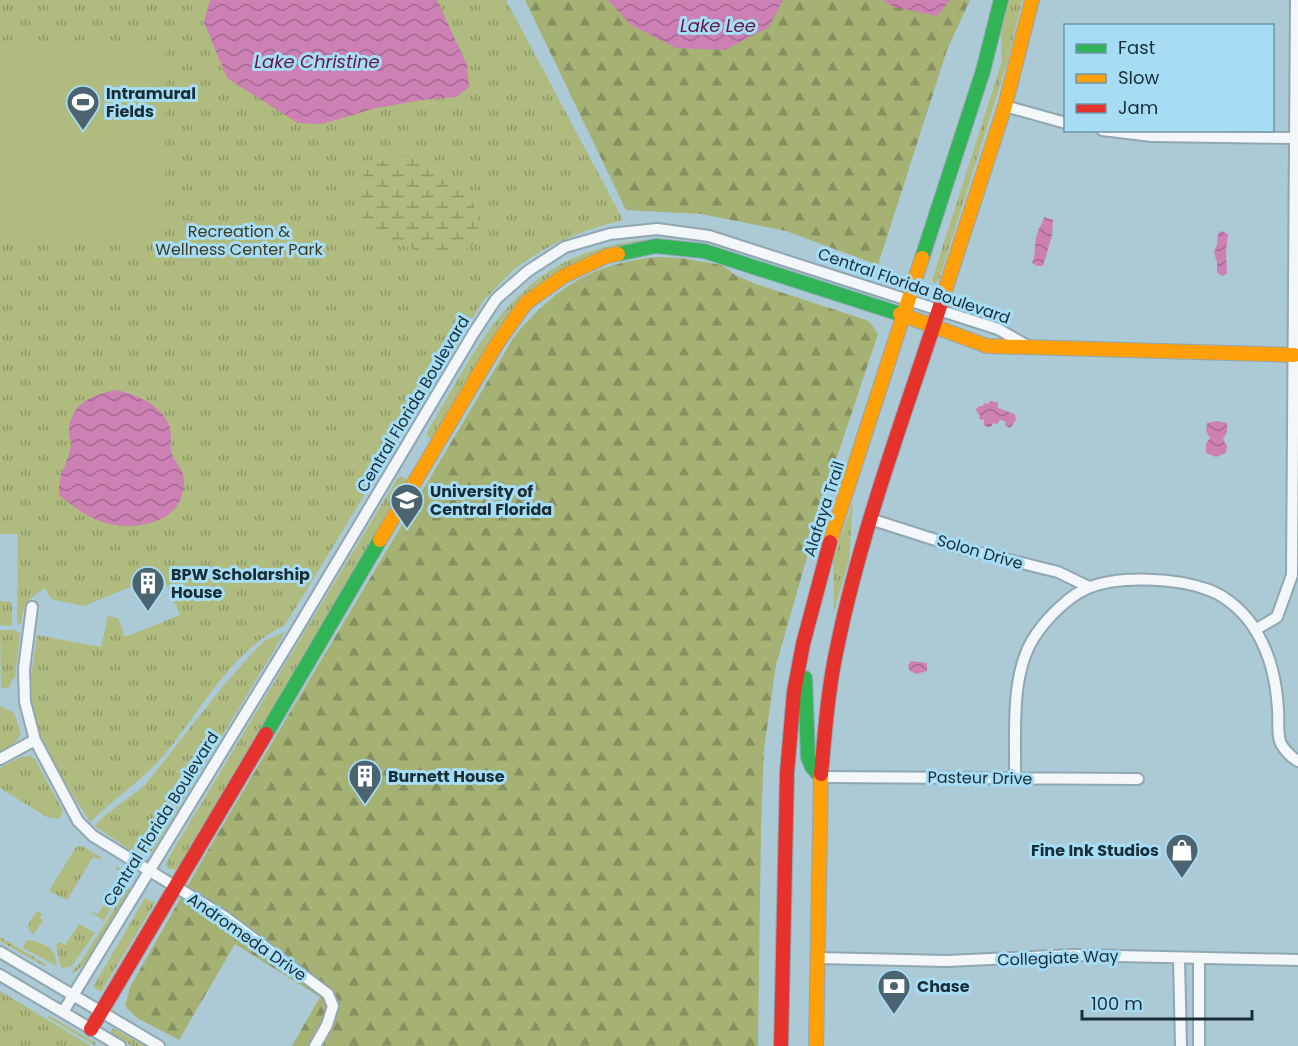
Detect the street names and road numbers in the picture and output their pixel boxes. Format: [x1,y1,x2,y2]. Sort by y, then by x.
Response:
street label: Central Florida Boulevard [815,242,1013,330]
street label: Central Florida Boulevard [351,311,475,497]
street label: Alafaya Trail [798,458,850,560]
street label: Solon Drive [934,529,1026,575]
street label: Central Florida Boulevard [98,727,224,911]
street label: Pasteur Drive [927,766,1033,790]
street label: Andromeda Drive [183,887,311,987]
street label: Collegiate Way [997,944,1119,972]

